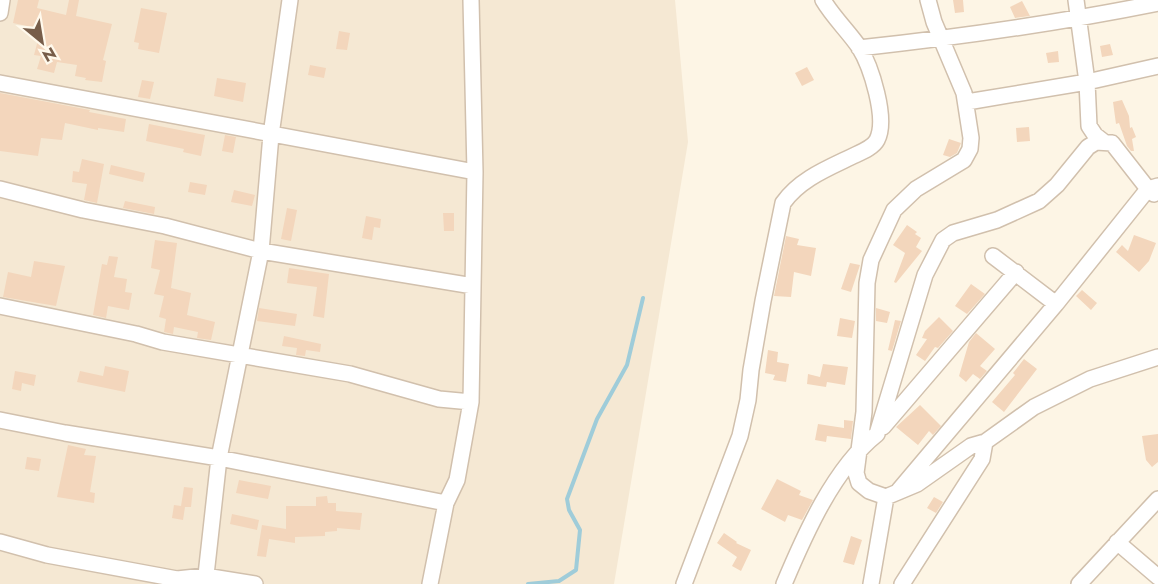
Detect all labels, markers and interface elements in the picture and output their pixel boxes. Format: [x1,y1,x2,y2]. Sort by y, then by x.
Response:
north arrow [12,12,72,72]
text: N [38,41,61,68]

